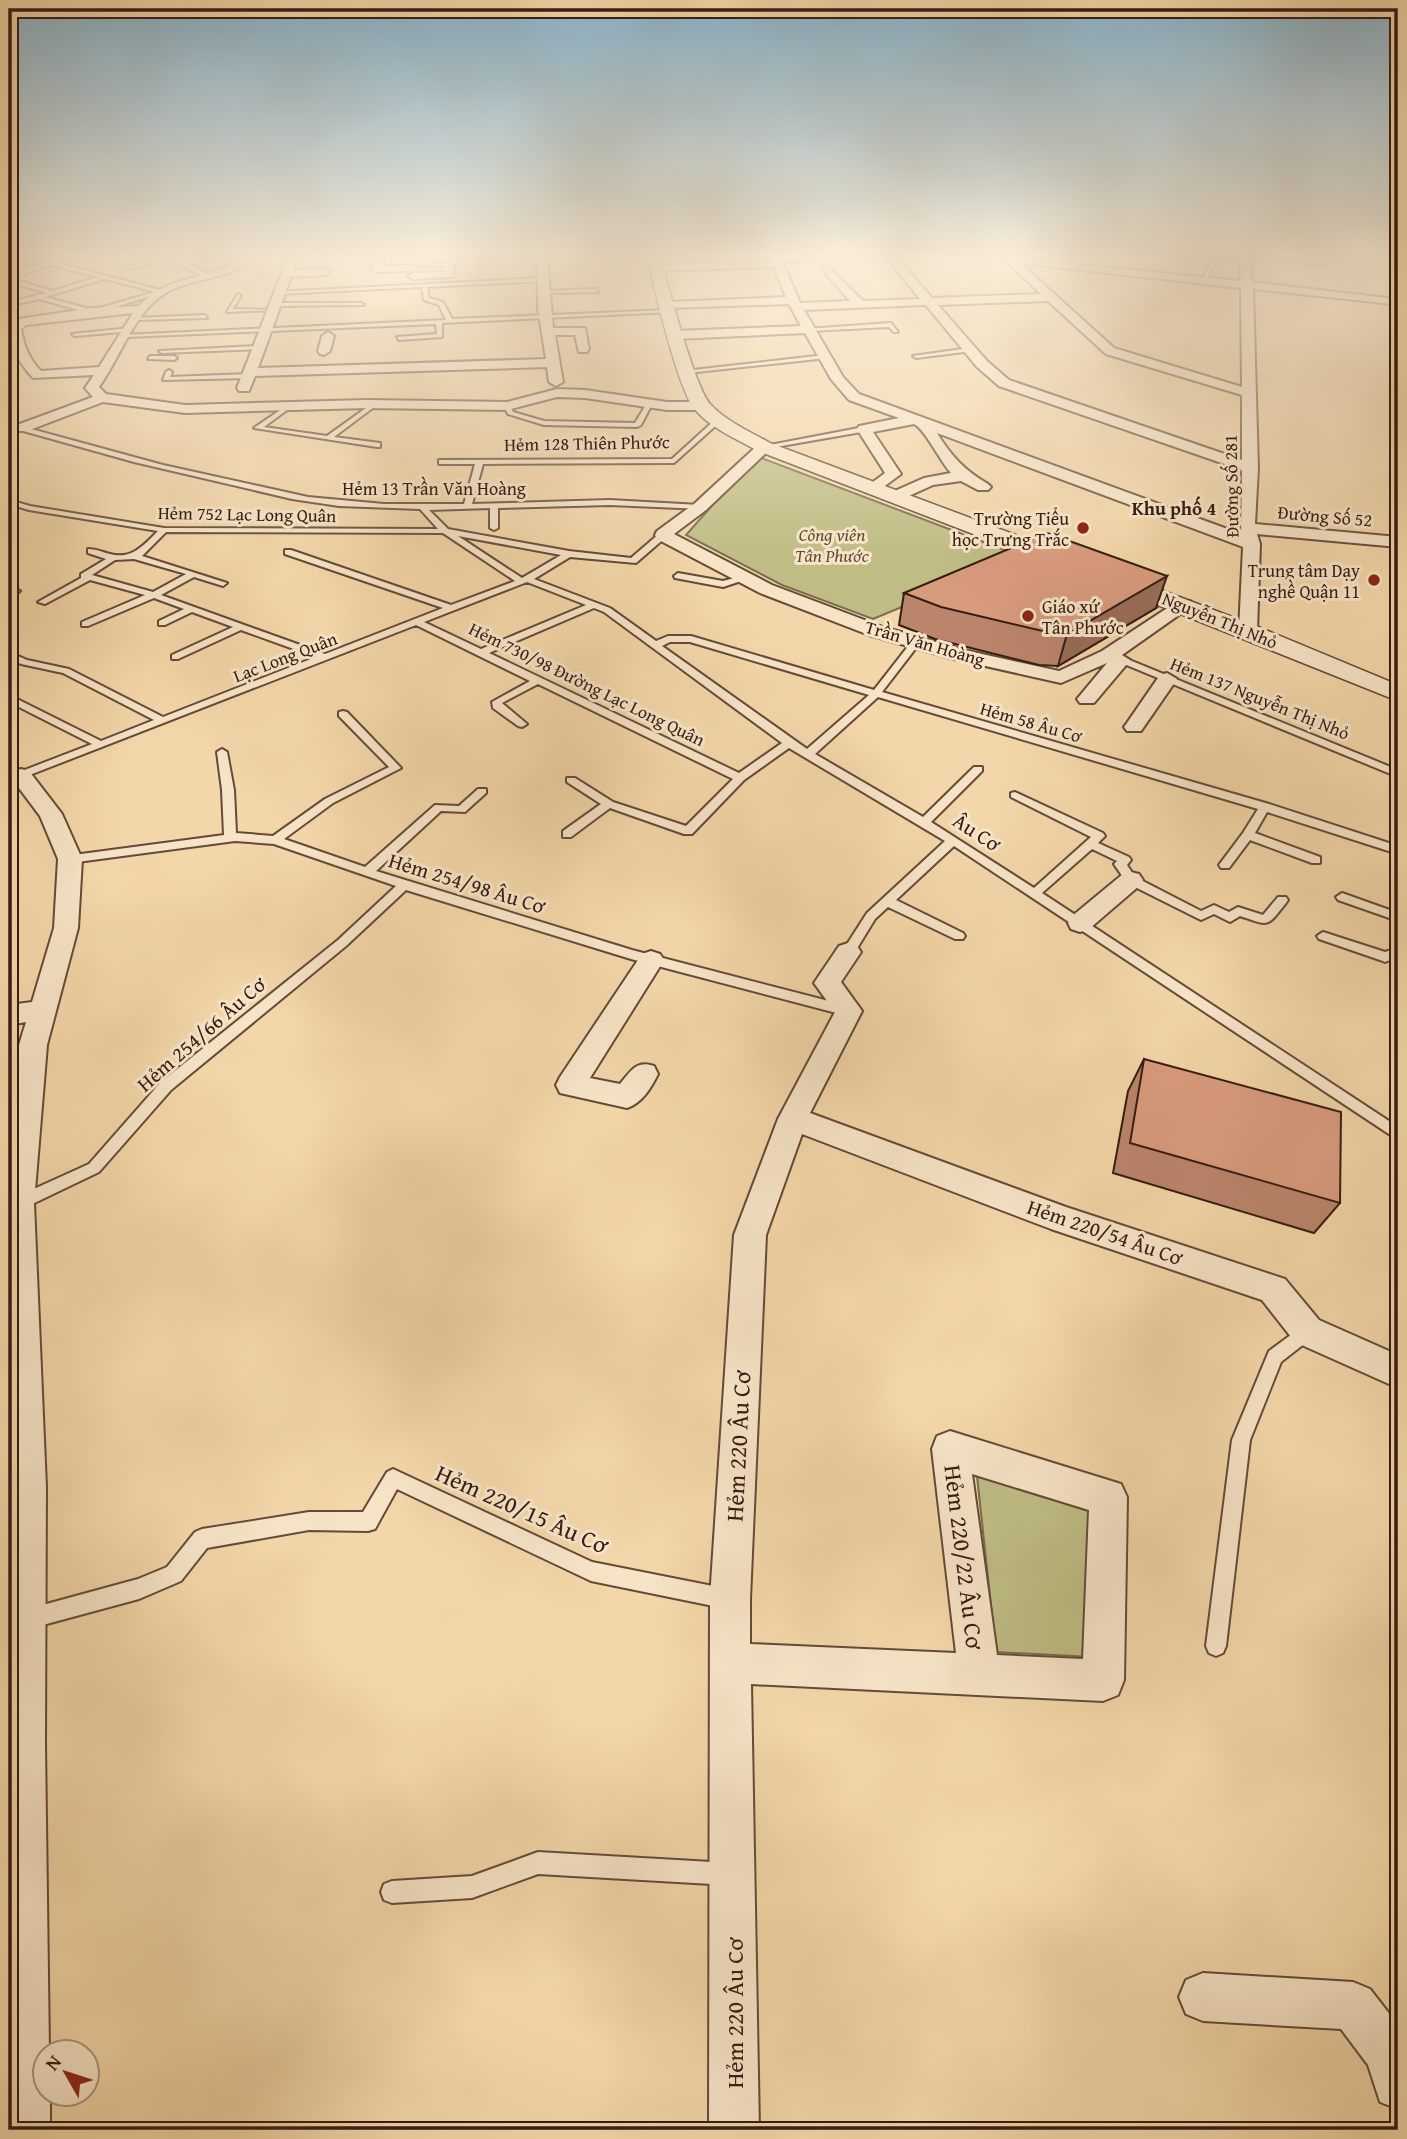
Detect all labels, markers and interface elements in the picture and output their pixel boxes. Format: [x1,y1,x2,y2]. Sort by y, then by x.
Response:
street label: Hẻm 128 Thiên Phước [504,428,670,458]
street label: Đường Số 281 [1217,434,1245,538]
street label: Hẻm 13 Trần Văn Hoàng [342,475,526,502]
district label: Khu phố 4 [1132,494,1216,522]
street label: Đường Số 52 [1277,498,1373,534]
street label: Hẻm 752 Lạc Long Quân [158,499,336,529]
place label: Trường Tiểu học Trưng Trắc [952,505,1069,553]
marker: Trường Tiểu học Trưng Trắc [1075,520,1091,536]
park label: Công viên Tân Phước [795,521,870,569]
place label: Trung tâm Dạy nghề Quận 11 [1248,557,1360,605]
marker: Trung tâm Dạy nghề Quận 11 [1366,572,1382,588]
street label: Nguyễn Thị Nhỏ [1158,585,1282,655]
place label: Giáo xứ Tân Phước [1042,593,1124,641]
marker: Giáo xứ Tân Phước [1020,608,1036,624]
street label: Trần Văn Hoàng [862,613,988,673]
street label: Hẻm 730/98 Đường Lạc Long Quân [464,615,710,753]
street label: Lạc Long Quân [229,625,341,689]
street label: Hẻm 137 Nguyễn Thị Nhỏ [1166,650,1354,746]
street label: Hẻm 58 Âu Cơ [977,695,1086,750]
street label: Âu Cơ [947,805,1007,859]
street label: Hẻm 254/98 Âu Cơ [385,844,550,922]
street label: Hẻm 254/66 Âu Cơ [130,969,273,1099]
street label: Hẻm 220/54 Âu Cơ [1023,1191,1187,1273]
street label: Hẻm 220 Âu Cơ [717,1369,759,1522]
street label: Hẻm 220/15 Âu Cơ [430,1455,615,1563]
street label: Hẻm 220/22 Âu Cơ [935,1463,993,1652]
street label: Hẻm 220 Âu Cơ [717,1937,752,2089]
north arrow [32,2038,102,2108]
text: N [38,2048,68,2076]

